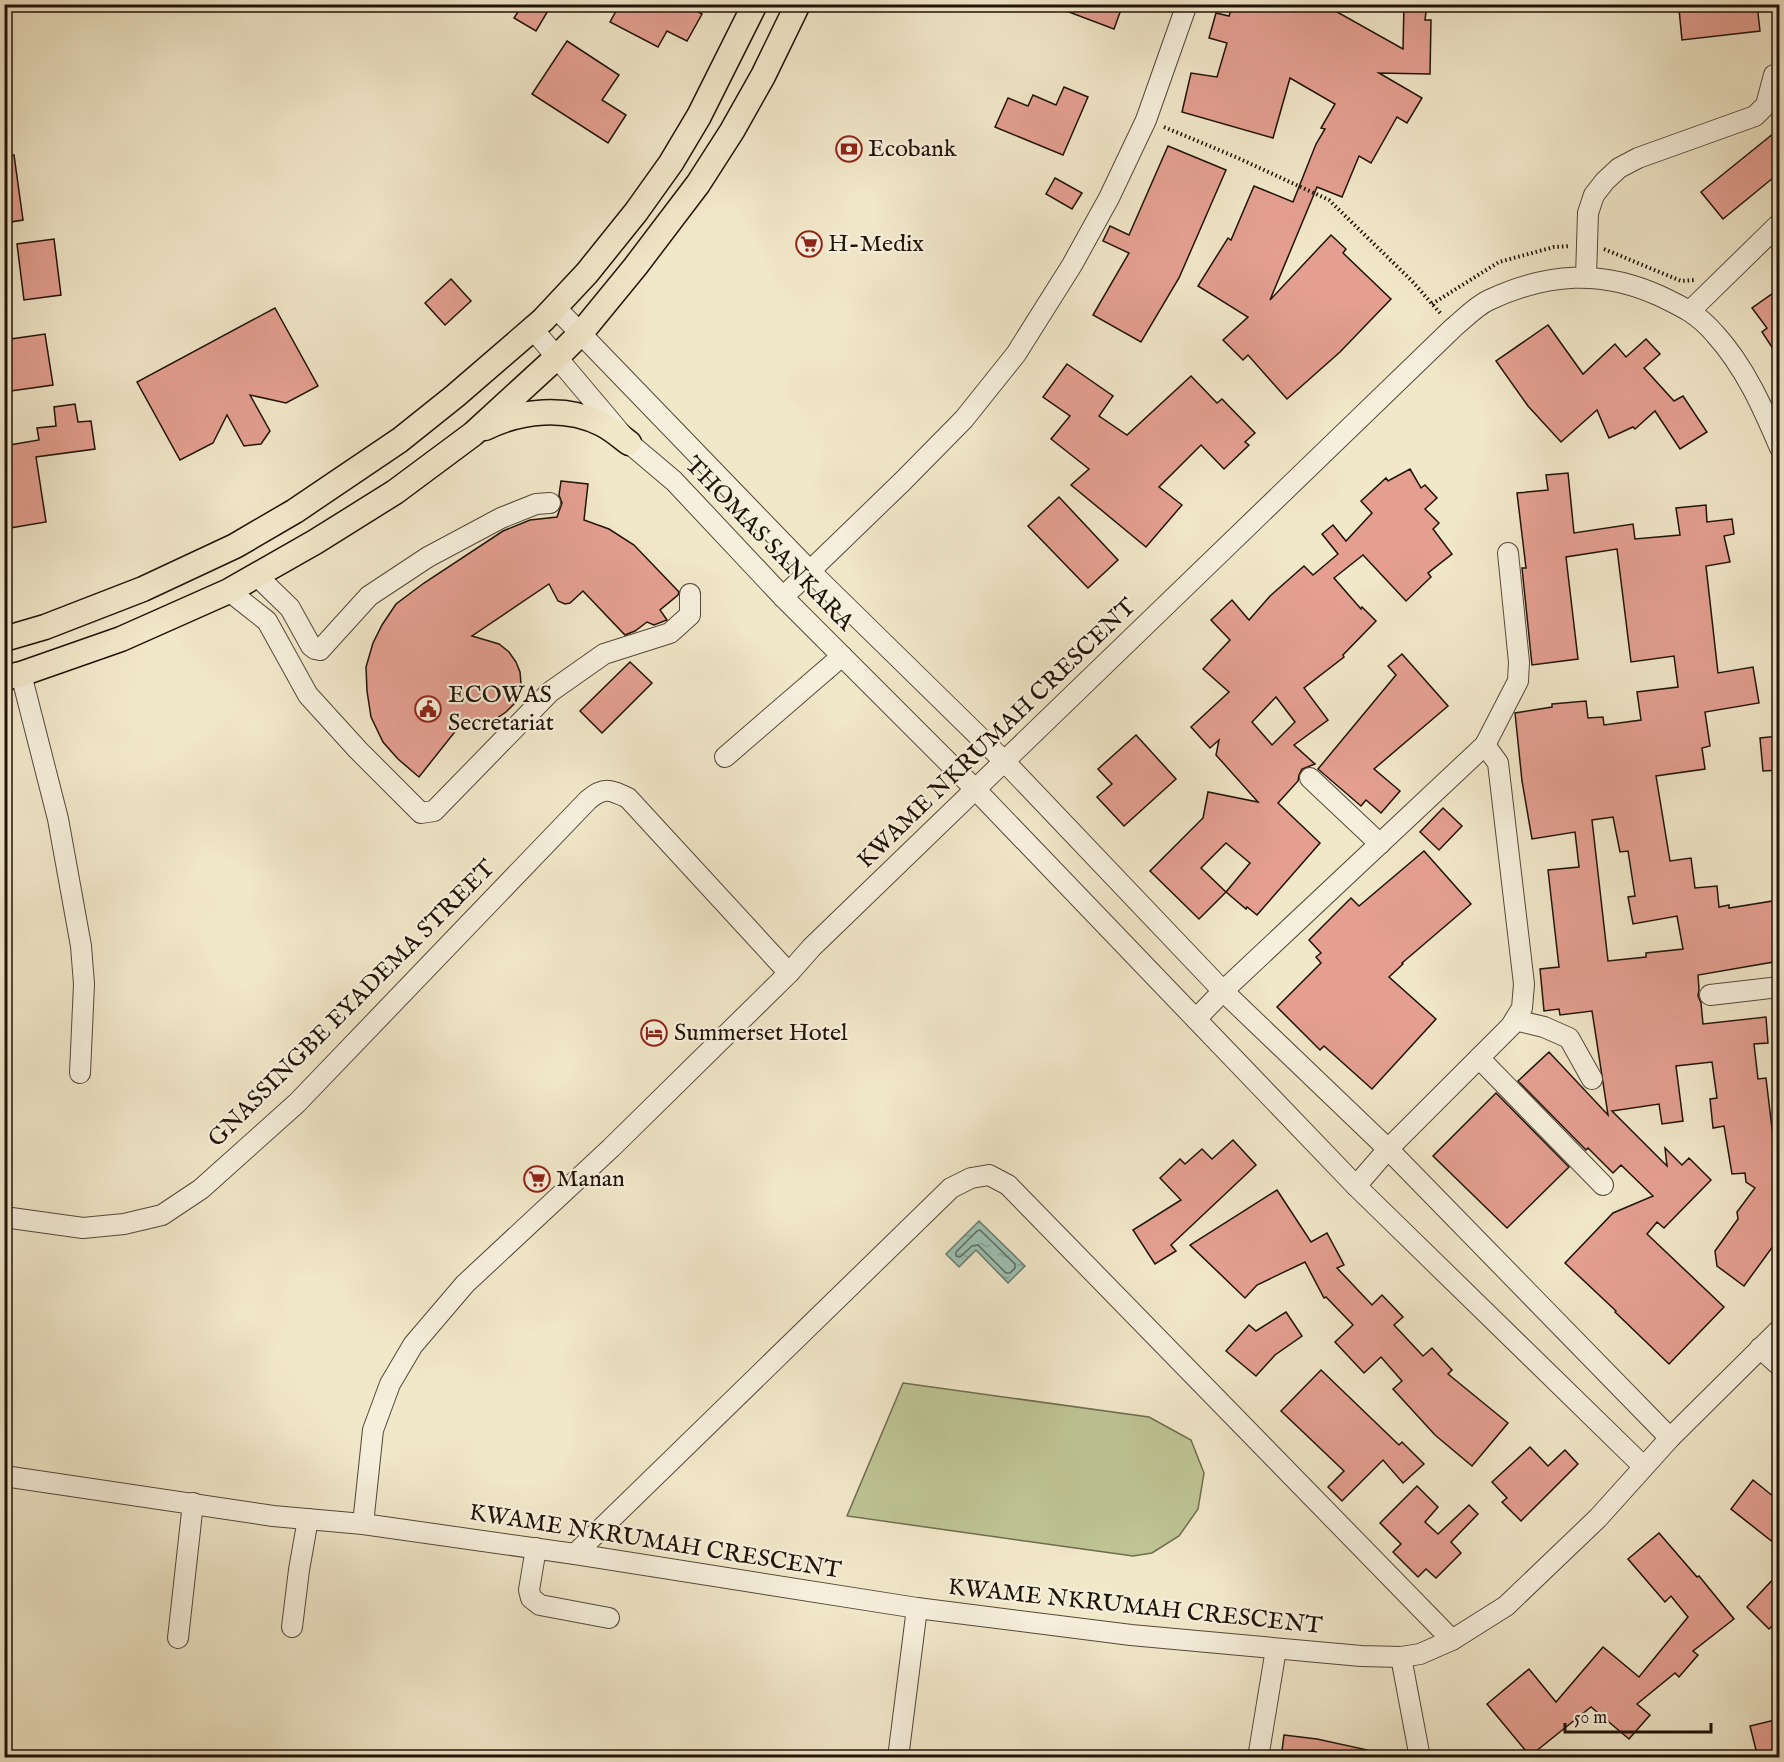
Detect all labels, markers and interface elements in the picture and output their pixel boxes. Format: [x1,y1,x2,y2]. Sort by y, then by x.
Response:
bank icon: Ecobank [834,134,864,164]
place label: Ecobank [868,134,957,165]
supermarket icon: H-Medix [794,229,824,259]
place label: H-Medix [828,229,924,260]
street label: THOMAS SANKARA [678,450,861,638]
street label: KWAME NKRUMAH CRESCENT [851,592,1143,876]
place label: ECOWAS Secretariat [448,680,554,739]
public building icon: ECOWAS Secretariat [413,694,443,724]
street label: GNASSINGBE EYADEMA STREET [202,853,503,1154]
hotel icon: Summerset Hotel [639,1018,669,1048]
place label: Summerset Hotel [674,1018,848,1049]
supermarket icon: Manan [522,1164,552,1194]
place label: Manan [556,1164,625,1195]
street label: KWAME NKRUMAH CRESCENT [467,1497,844,1587]
street label: KWAME NKRUMAH CRESCENT [946,1572,1324,1642]
scale bar [1565,1696,1710,1734]
text: 50 m [1574,1707,1607,1730]

